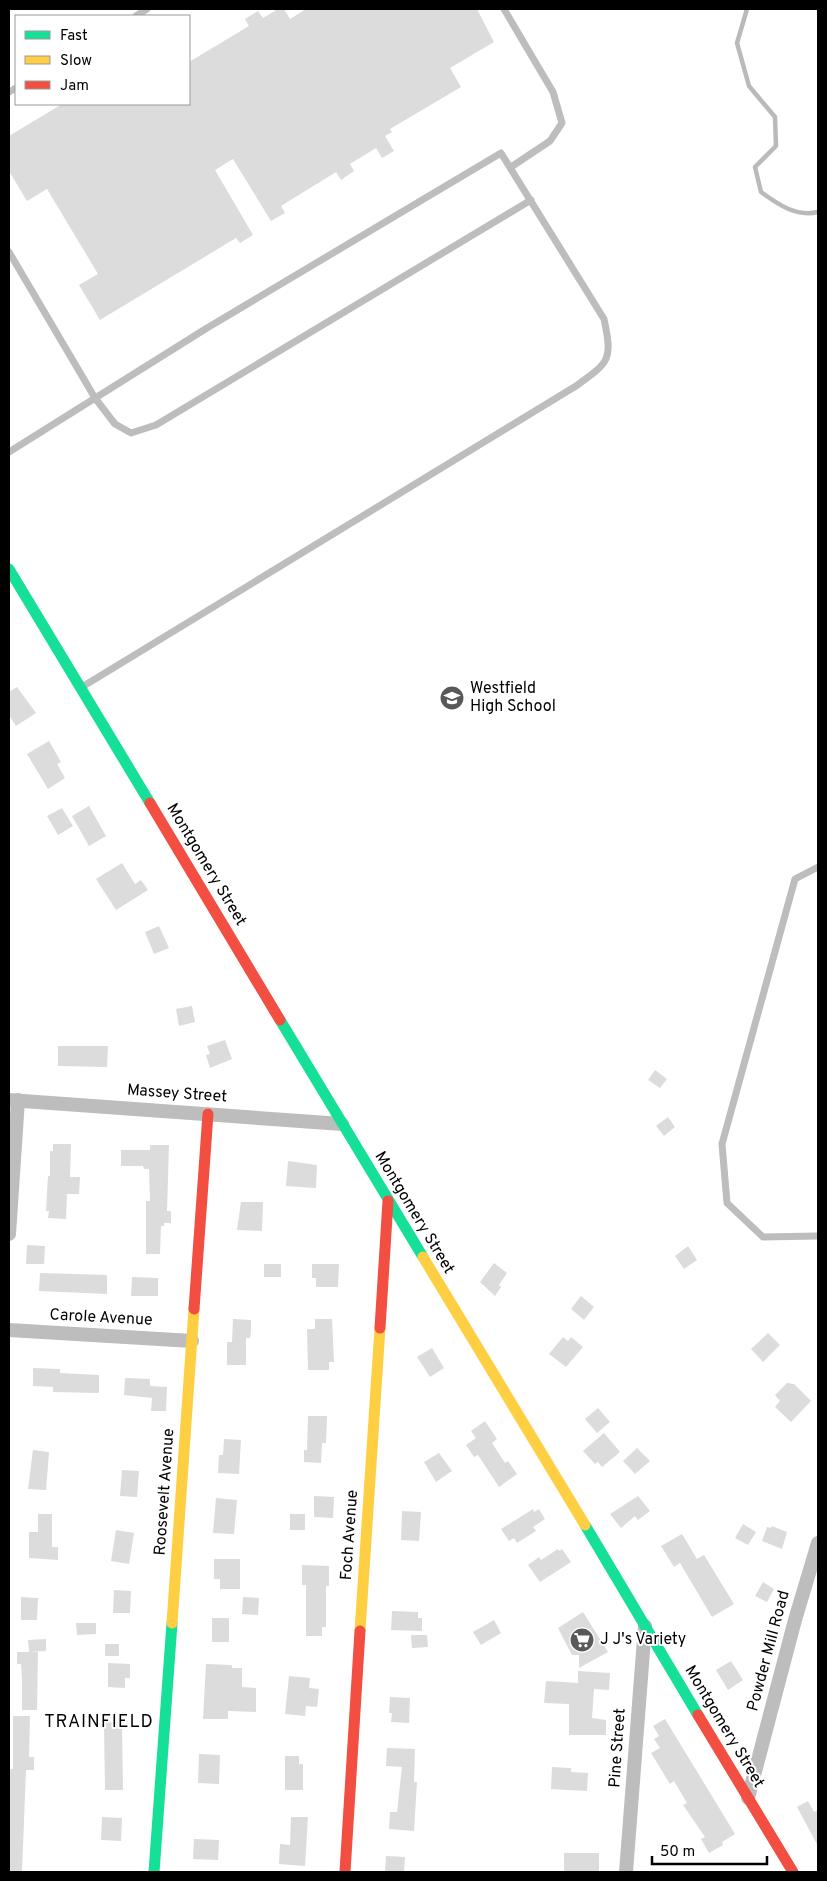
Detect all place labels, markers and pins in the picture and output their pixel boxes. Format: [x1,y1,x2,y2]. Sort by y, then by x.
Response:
place label: Westfield High School [470,679,556,717]
school or university icon: Westfield High School [439,685,465,711]
supermarket icon: J J's Variety [569,1627,595,1653]
place label: J J's Variety [600,1630,686,1650]

